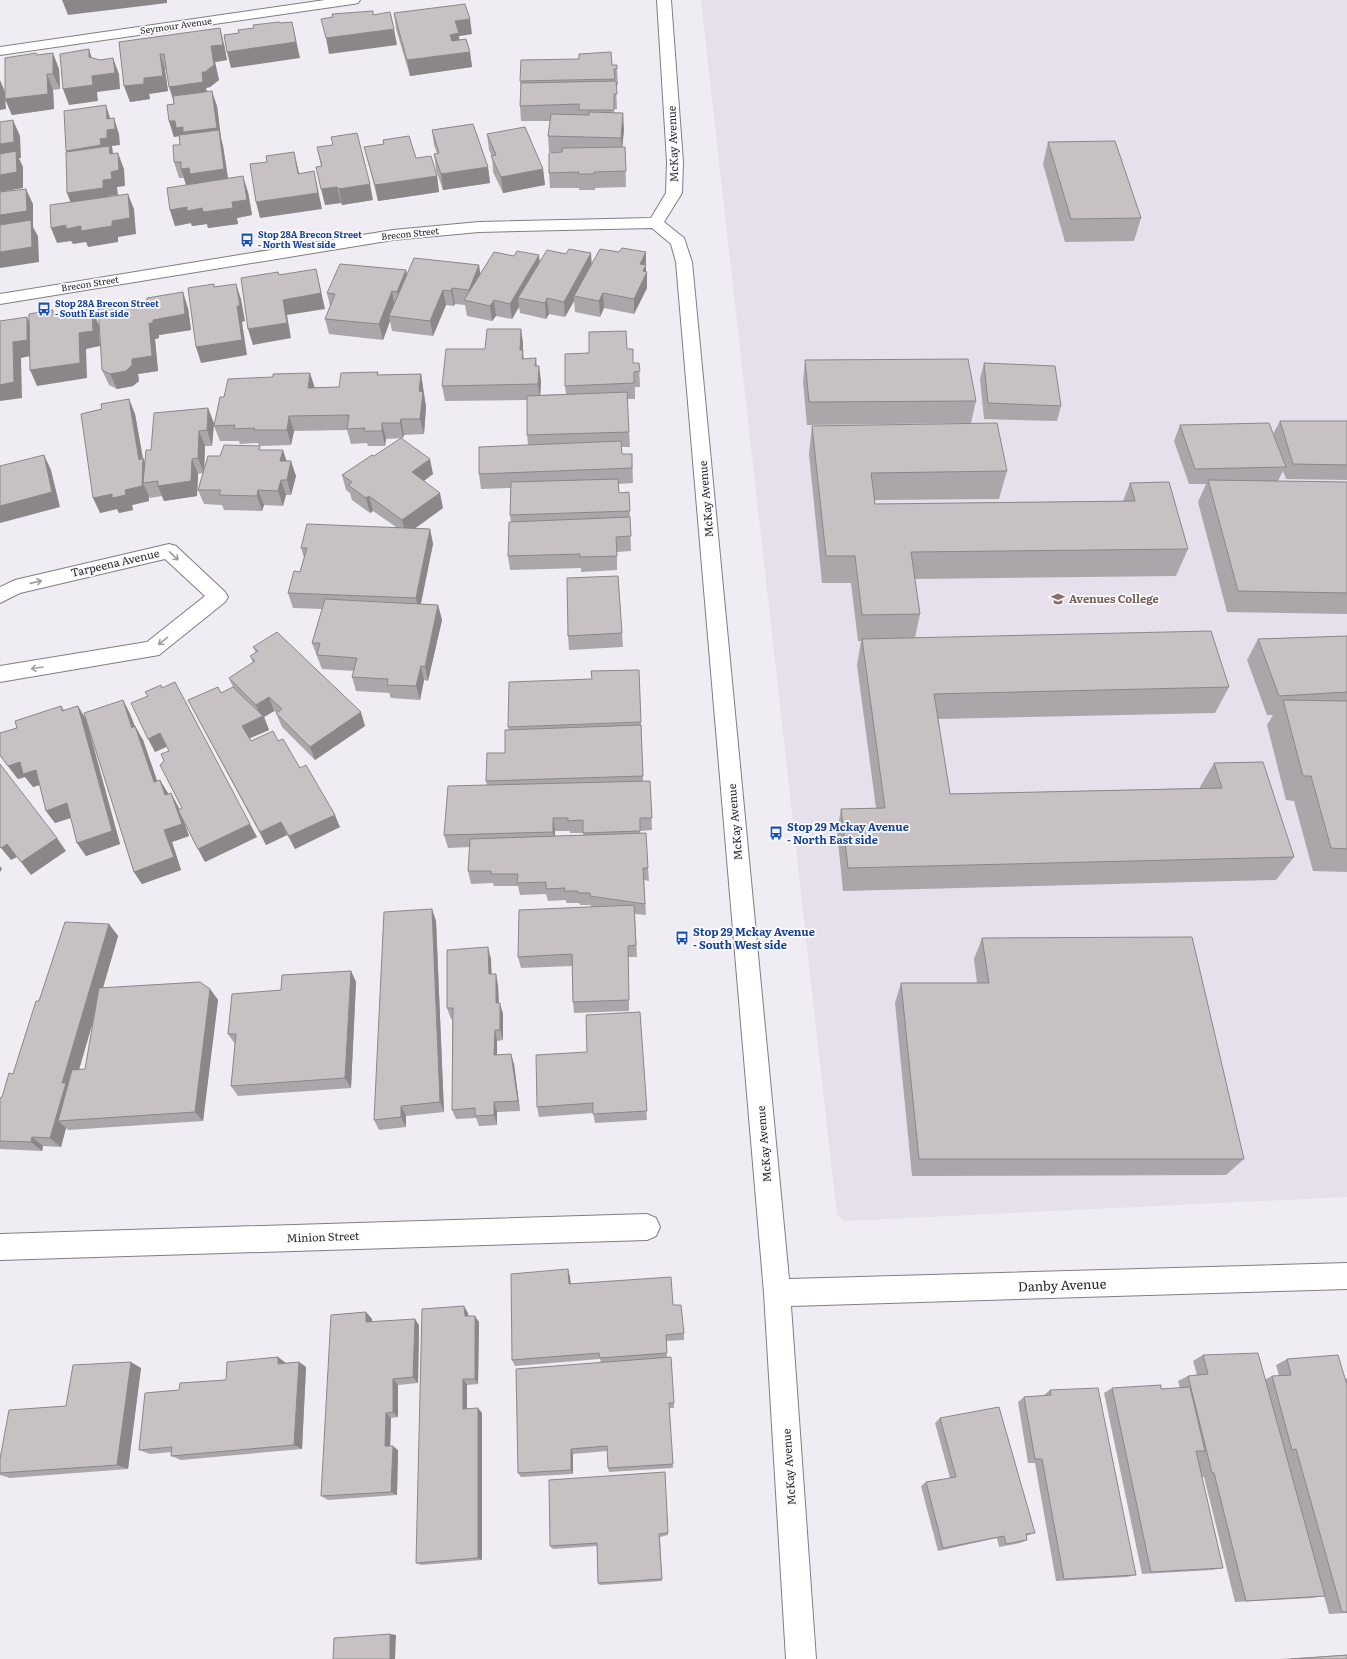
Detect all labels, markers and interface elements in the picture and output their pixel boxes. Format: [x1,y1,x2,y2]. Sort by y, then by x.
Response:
street label: Seymour Avenue [139,13,213,37]
street label: McKay Avenue [663,105,681,183]
street label: Brecon Street [380,223,440,243]
place label: Stop 28A Brecon Street - North West side [258,227,362,251]
bus stop icon: Stop 28A Brecon Street - North West side [239,232,255,248]
street label: Brecon Street [60,272,120,294]
place label: Stop 28A Brecon Street - South East side [55,296,159,320]
bus stop icon: Stop 28A Brecon Street - South East side [36,301,52,317]
street label: McKay Avenue [694,460,716,538]
street label: Tarpeena Avenue [69,544,161,580]
one-way arrow [169,551,179,560]
one-way arrow [29,578,42,585]
place label: Avenues College [1069,590,1159,606]
school or university icon: Avenues College [1050,591,1066,607]
one-way arrow [157,636,168,645]
one-way arrow [31,664,44,672]
street label: McKay Avenue [723,783,745,861]
place label: Stop 29 Mckay Avenue - North East side [787,818,909,847]
bus stop icon: Stop 29 Mckay Avenue - North East side [768,825,784,841]
place label: Stop 29 Mckay Avenue - South West side [693,923,815,952]
bus stop icon: Stop 29 Mckay Avenue - South West side [674,930,690,946]
street label: McKay Avenue [752,1105,774,1183]
street label: Minion Street [286,1227,360,1245]
street label: Danby Avenue [1017,1273,1107,1296]
street label: McKay Avenue [777,1428,799,1506]

